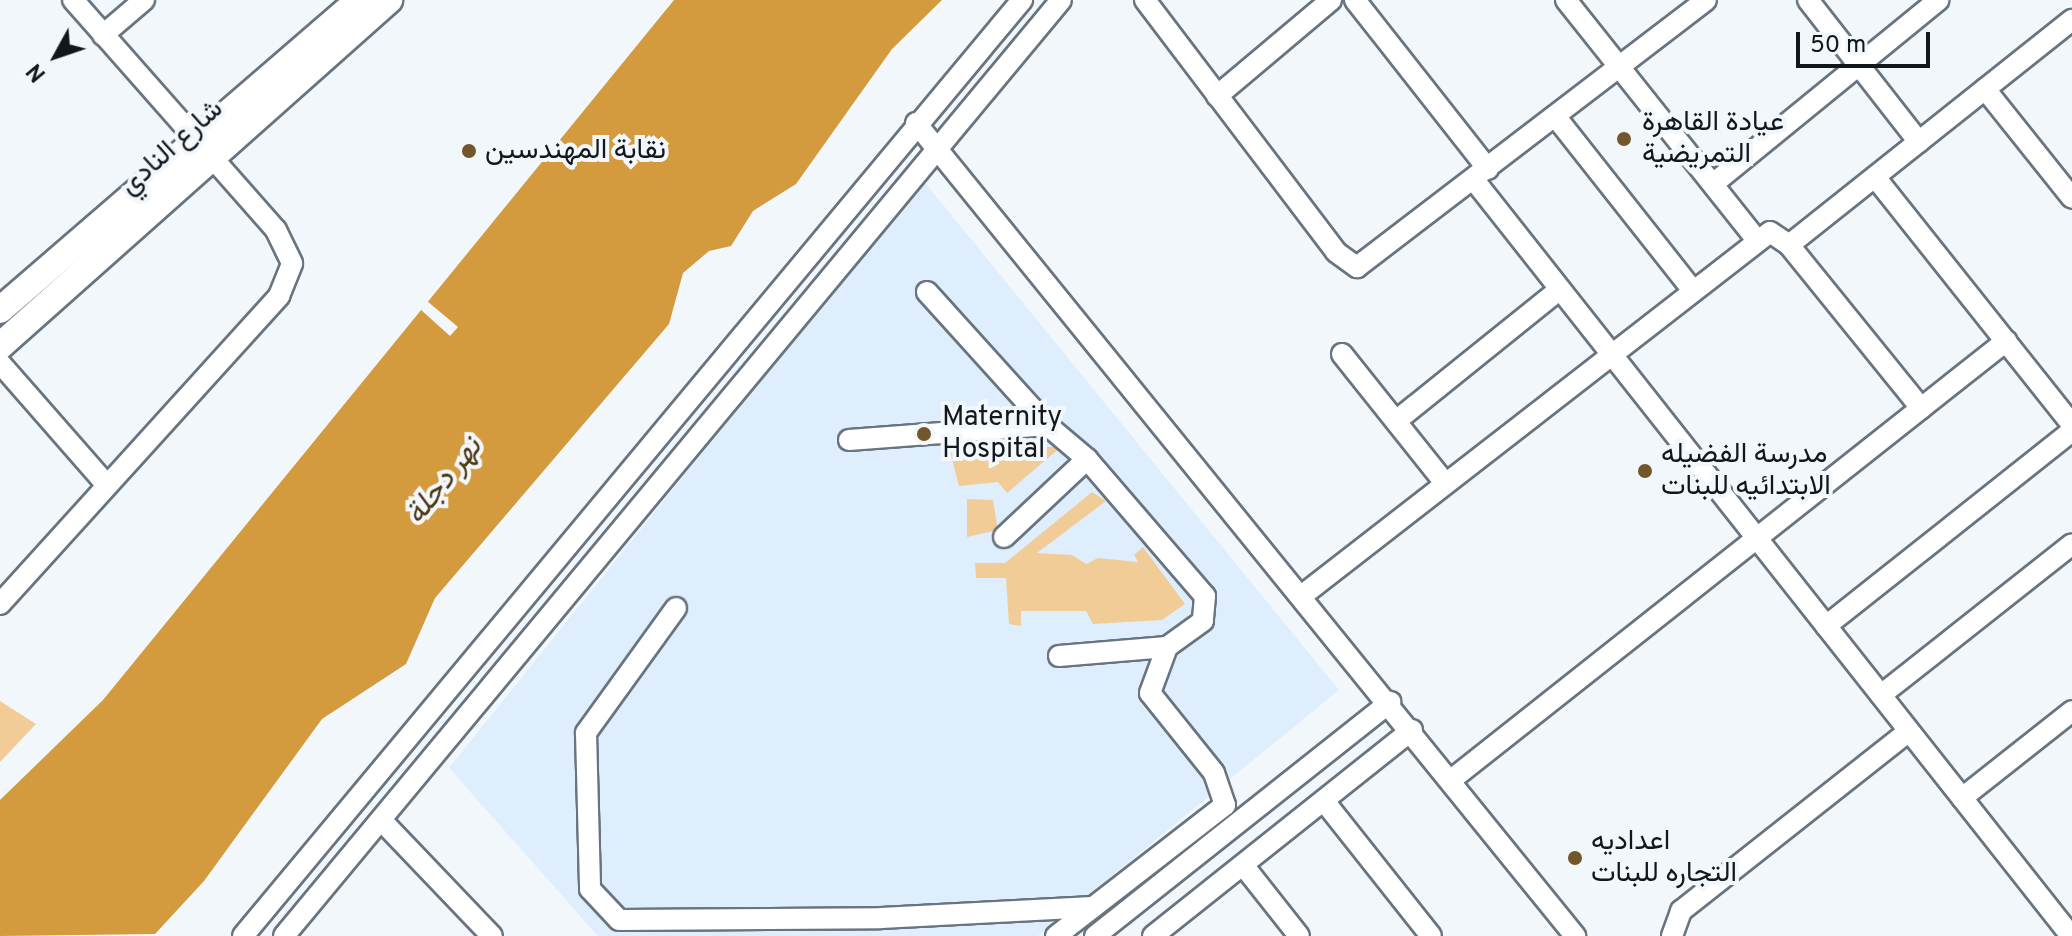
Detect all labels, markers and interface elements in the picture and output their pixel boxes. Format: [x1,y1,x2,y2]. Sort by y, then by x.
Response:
north arrow [16,16,96,96]
scale bar [1800,16,1934,66]
text: 50 m [1810,31,1866,61]
text: N [22,57,53,86]
street label: شارع النادي [113,93,231,203]
place label: عيادة القاهرة التمريضية [1642,106,1784,172]
marker: عيادة القاهرة التمريضية [1613,128,1635,150]
place label: نقابة المهندسين [485,134,666,168]
marker: نقابة المهندسين [460,142,478,160]
place label: Maternity Hospital [942,401,1062,467]
marker: Maternity Hospital [913,423,935,445]
water label: نهر دجلة [399,431,491,533]
place label: مدرسة الفضيله الابتدائيه للبنات [1661,438,1831,504]
marker: مدرسة الفضيله الابتدائيه للبنات [1636,462,1654,480]
place label: اعداديه التجاره للبنات [1591,825,1737,891]
marker: اعداديه التجاره للبنات [1566,849,1584,867]

